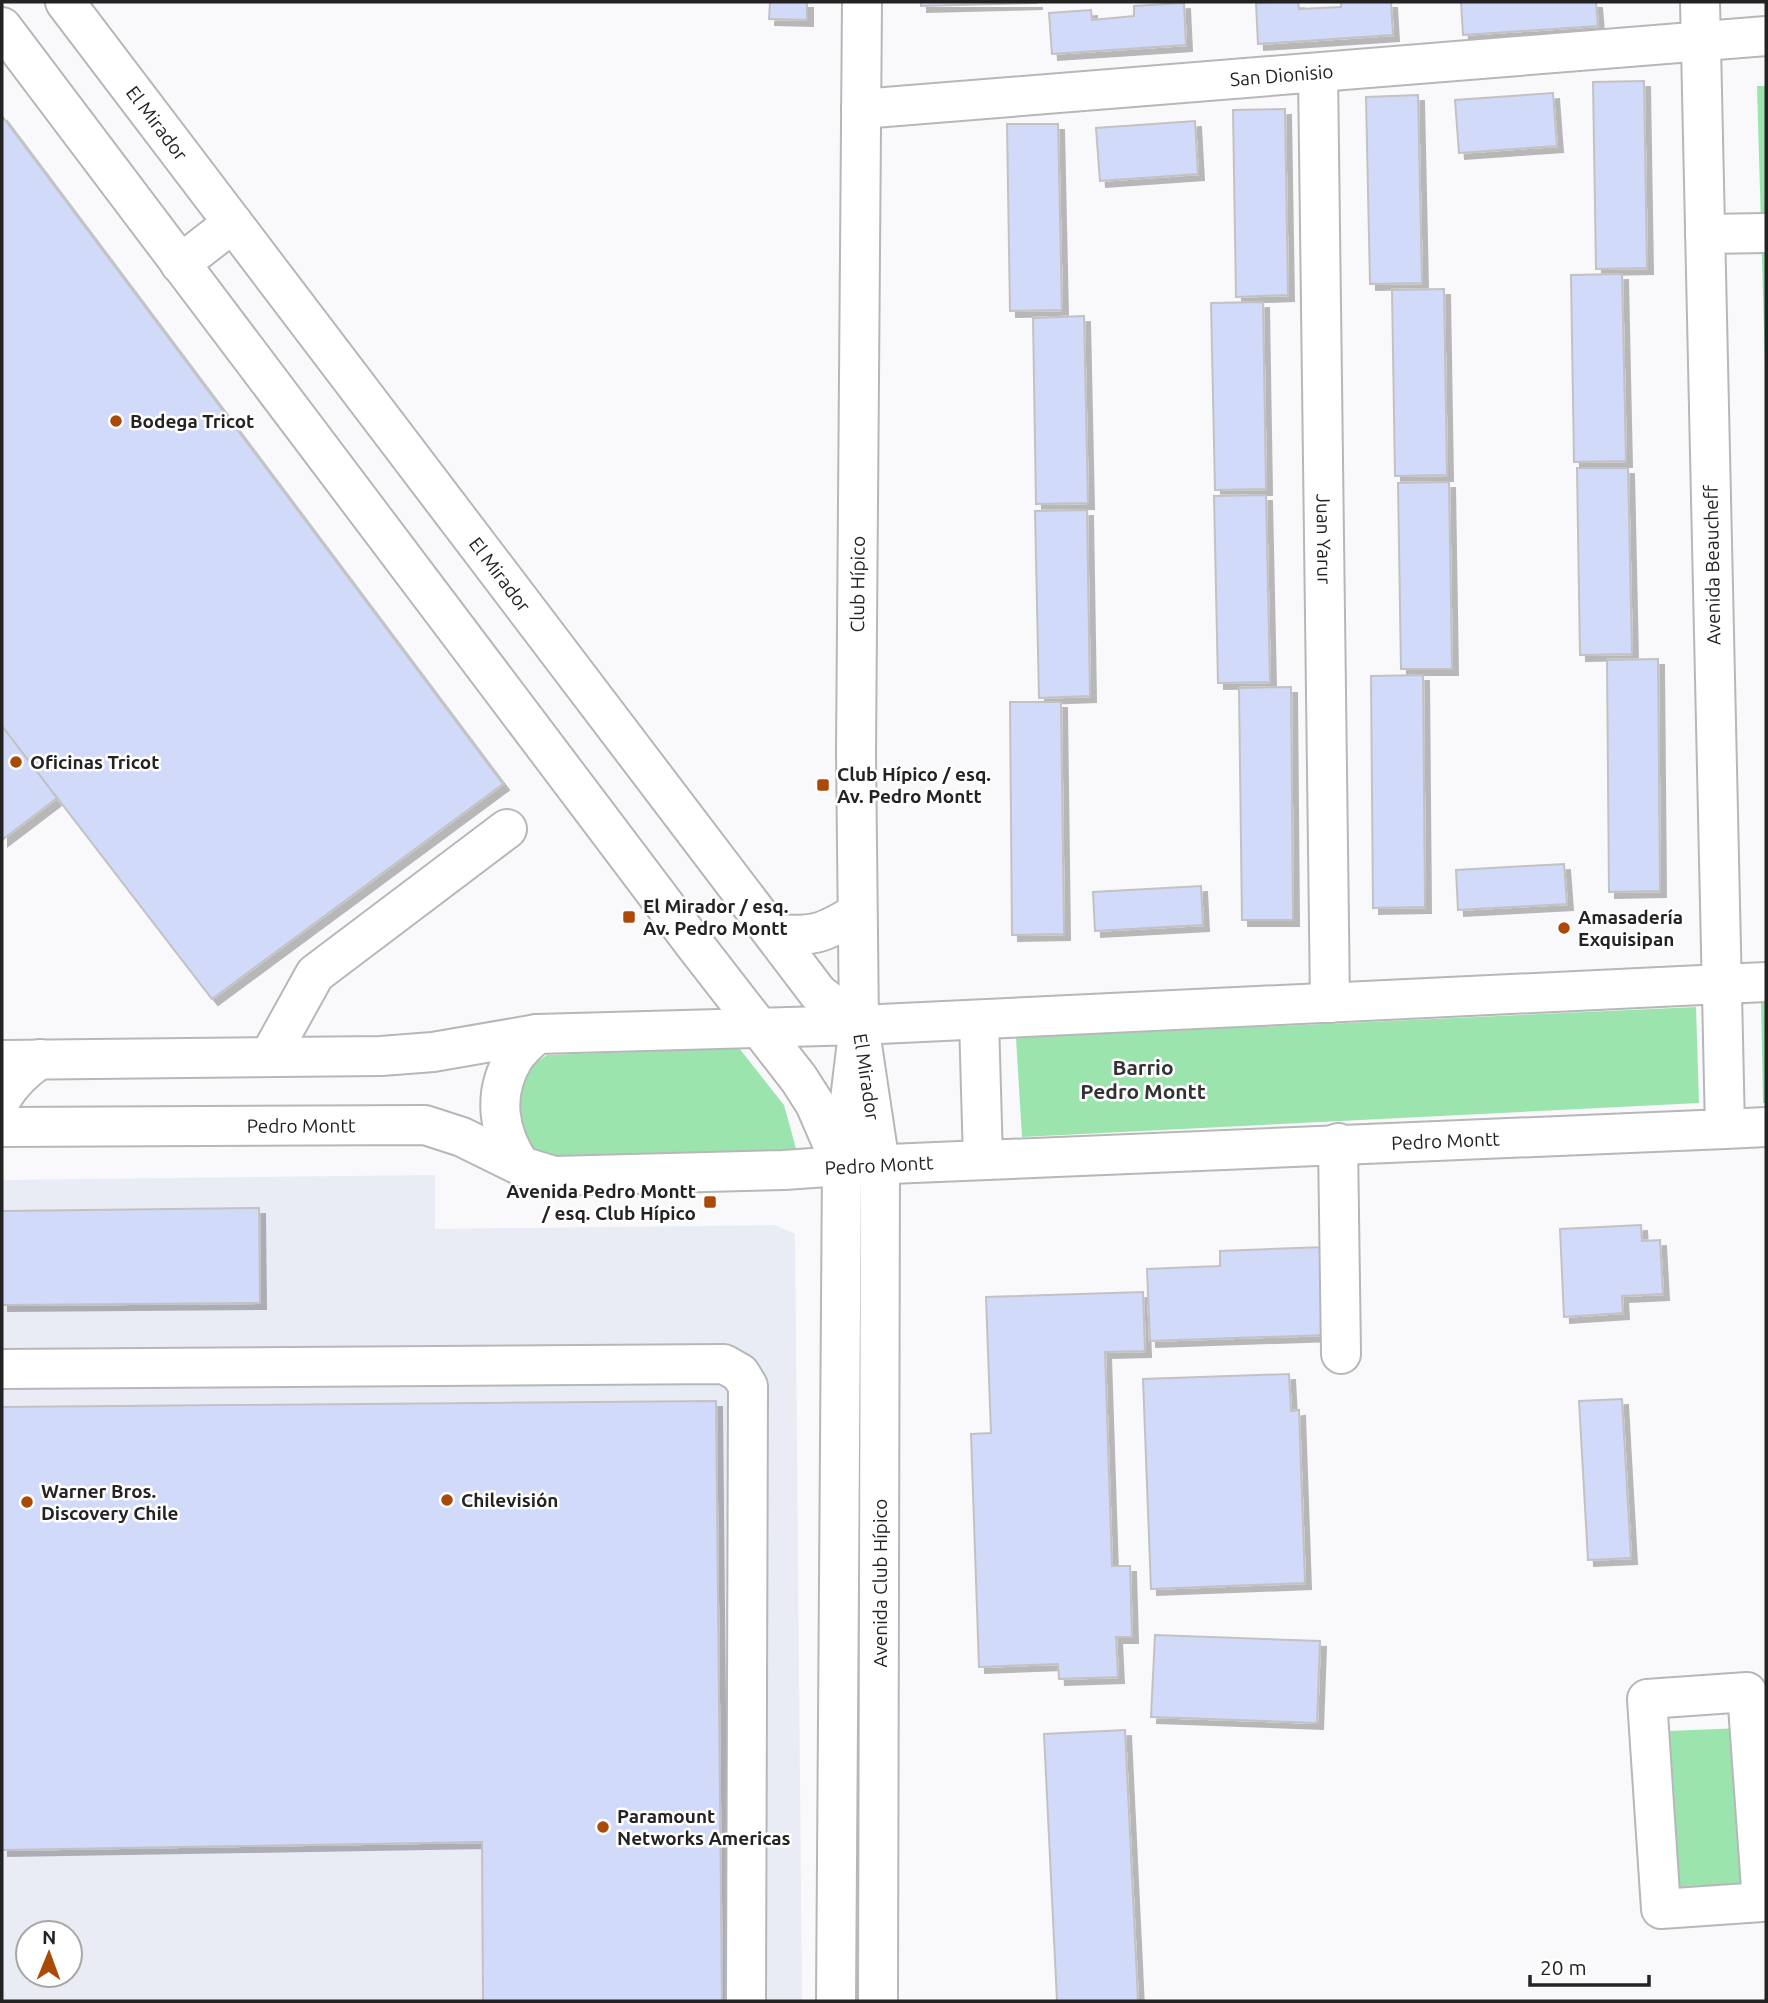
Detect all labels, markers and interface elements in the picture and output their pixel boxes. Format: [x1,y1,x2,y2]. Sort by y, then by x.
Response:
street label: San Dionisio [1229,60,1334,90]
street label: El Mirador [122,82,192,165]
place label: Bodega Tricot [130,410,254,432]
marker: Bodega Tricot [108,413,124,429]
street label: Avenida Beaucheff [1700,484,1724,645]
street label: Juan Yarur [1312,494,1336,584]
street label: El Mirador [465,533,535,616]
street label: Club Hípico [846,536,869,632]
place label: Oficinas Tricot [30,751,159,773]
marker: Oficinas Tricot [8,754,24,770]
place label: Club Hípico / esq. Av. Pedro Montt [837,763,991,807]
marker: Club Hípico / esq. Av. Pedro Montt [815,777,831,793]
place label: El Mirador / esq. Av. Pedro Montt [643,895,788,939]
place label: Amasadería Exquisipan [1578,906,1683,950]
marker: El Mirador / esq. Av. Pedro Montt [621,909,637,925]
marker: Amasadería Exquisipan [1556,920,1572,936]
street label: El Mirador [849,1032,884,1122]
district label: Barrio Pedro Montt [1080,1055,1206,1103]
street label: Pedro Montt [247,1114,356,1137]
street label: Pedro Montt [1391,1127,1501,1154]
street label: Pedro Montt [824,1151,934,1179]
place label: Avenida Pedro Montt / esq. Club Hípico [506,1180,696,1224]
marker: Avenida Pedro Montt / esq. Club Hípico [702,1194,718,1210]
place label: Warner Bros. Discovery Chile [41,1480,178,1524]
place label: Chilevisión [461,1489,559,1511]
marker: Chilevisión [439,1492,455,1508]
marker: Warner Bros. Discovery Chile [19,1494,35,1510]
street label: Avenida Club Hípico [869,1499,891,1667]
place label: Paramount Networks Americas [617,1805,791,1849]
marker: Paramount Networks Americas [595,1819,611,1835]
north arrow [14,1919,84,1989]
text: N [42,1926,57,1948]
scale bar [1530,1944,1649,1988]
text: 20 m [1540,1955,1587,1979]

